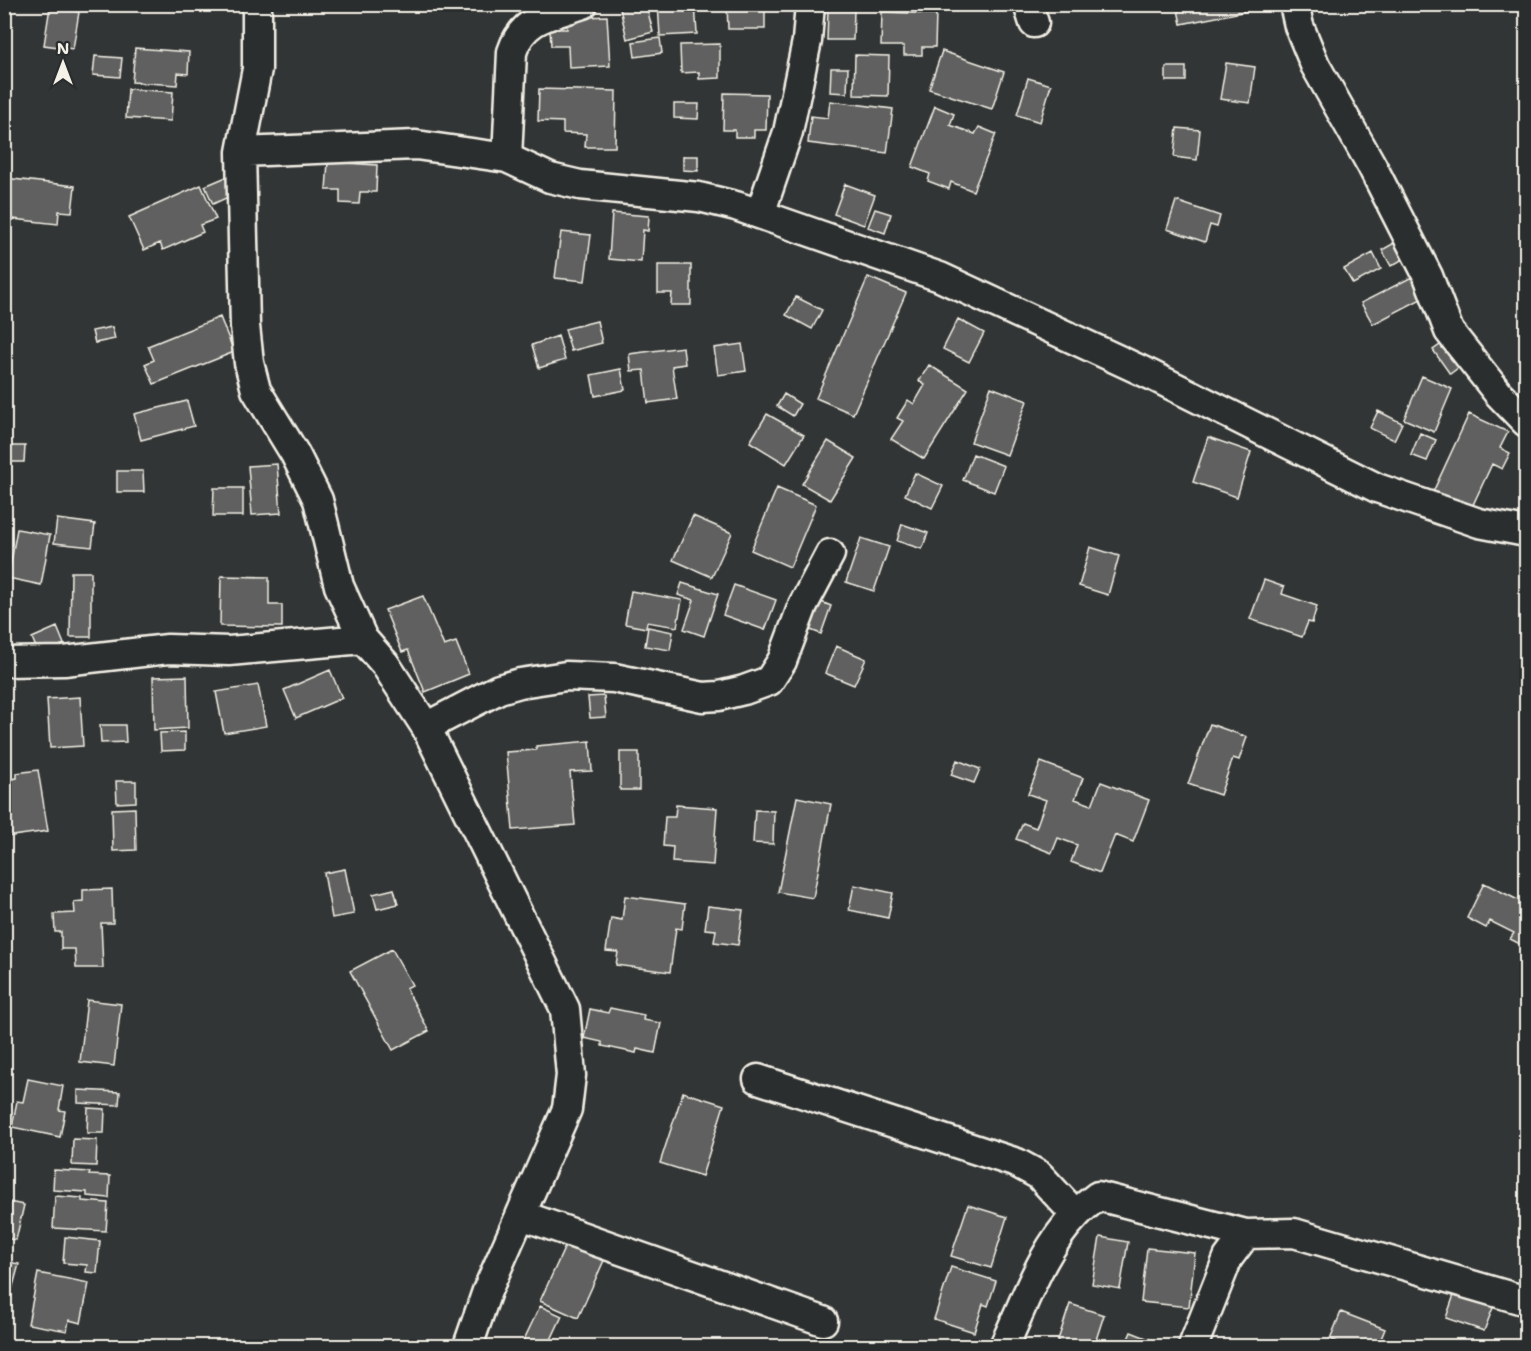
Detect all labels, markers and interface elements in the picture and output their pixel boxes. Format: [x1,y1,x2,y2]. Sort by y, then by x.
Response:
north arrow [33,33,93,93]
text: N [57,38,69,59]

